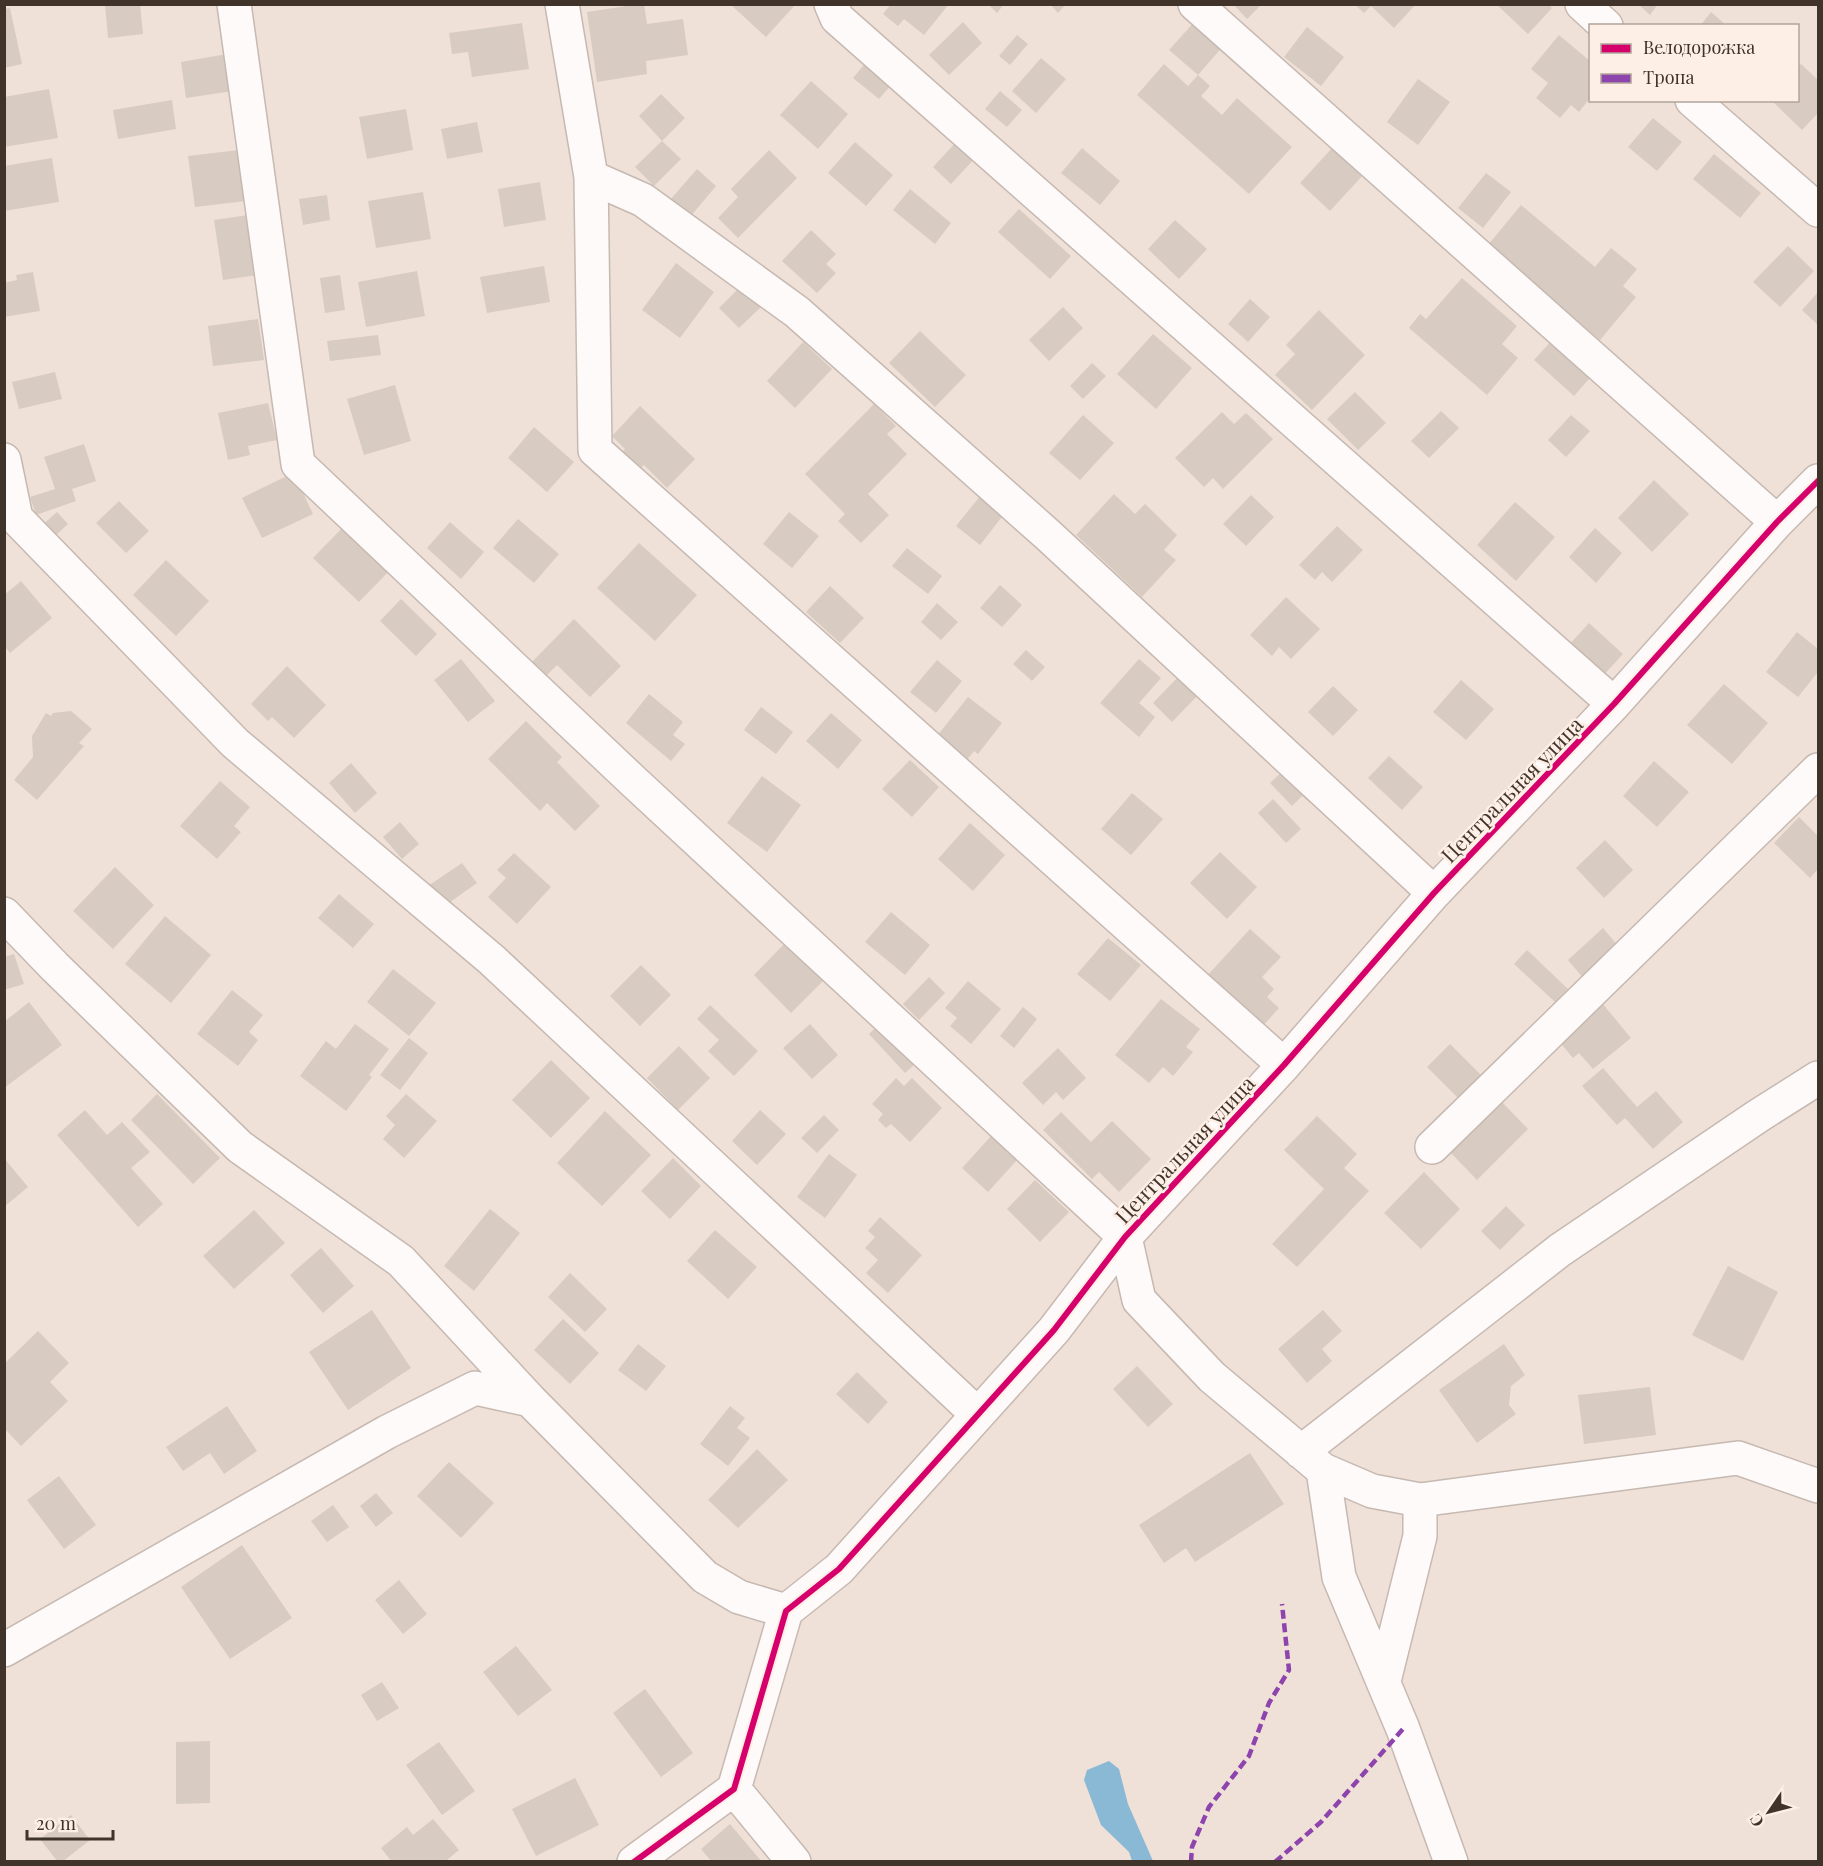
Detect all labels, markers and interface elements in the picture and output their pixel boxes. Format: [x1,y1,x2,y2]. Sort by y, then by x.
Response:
legend [1589,24,1799,102]
text: Велодорожка [1643,35,1755,59]
text: Тропа [1643,65,1694,89]
street label: Центральная улица [1434,710,1588,868]
street label: Центральная улица [1108,1069,1260,1229]
north arrow [1739,1782,1799,1842]
scale bar [27,1803,112,1841]
text: С [1744,1810,1768,1832]
text: 20 m [36,1811,76,1835]

